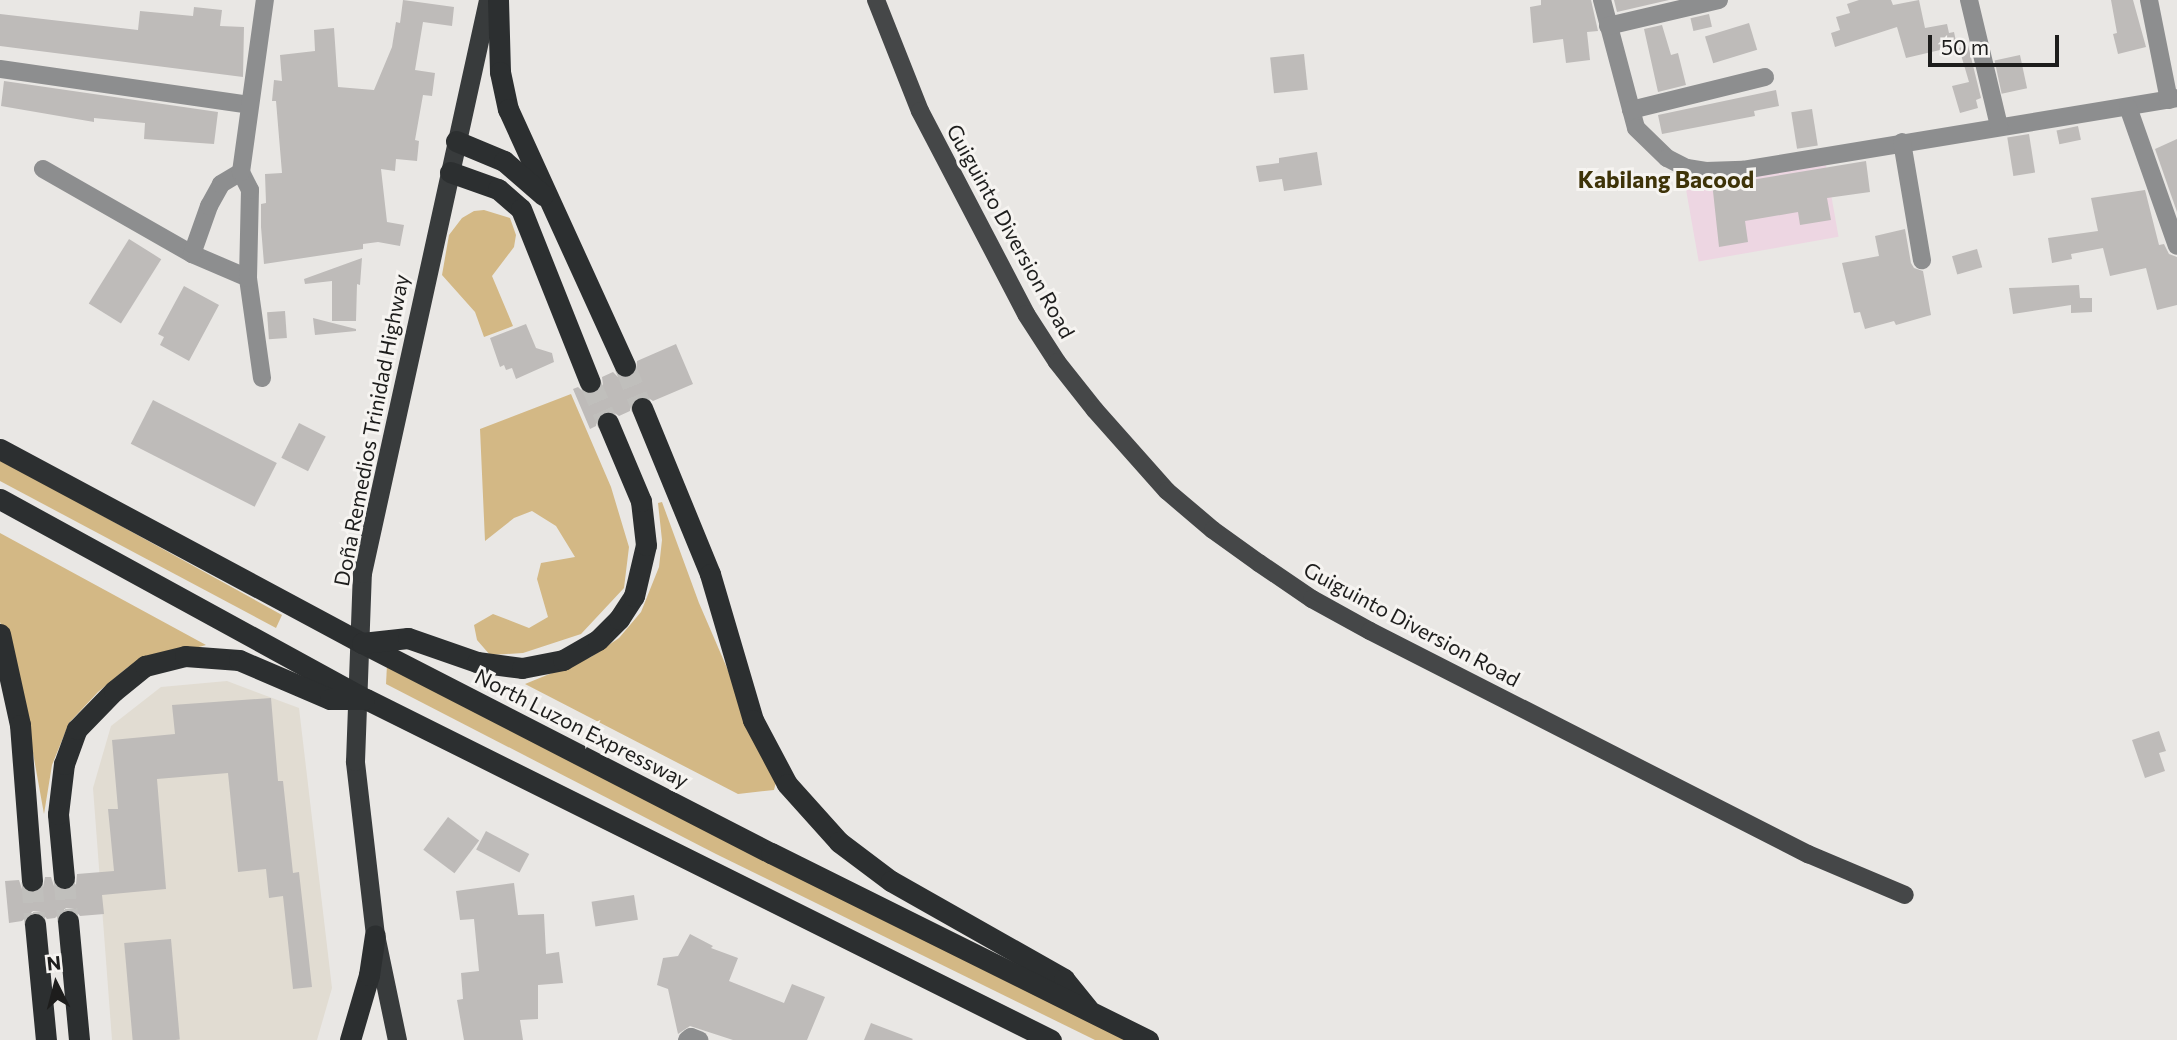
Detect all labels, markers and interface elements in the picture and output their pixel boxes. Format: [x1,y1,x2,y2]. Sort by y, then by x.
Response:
scale bar [1932,21,2063,65]
text: 50 m [1941,34,1989,59]
street label: Guiguinto Diversion Road [942,119,1080,343]
district label: Kabilang Bacood [1578,165,1754,193]
street label: Doña Remedios Trinidad Highway [328,272,414,588]
street label: Guiguinto Diversion Road [1300,556,1524,692]
street label: North Luzon Expressway [471,663,693,793]
north arrow [21,949,91,1019]
text: N [45,950,62,975]

